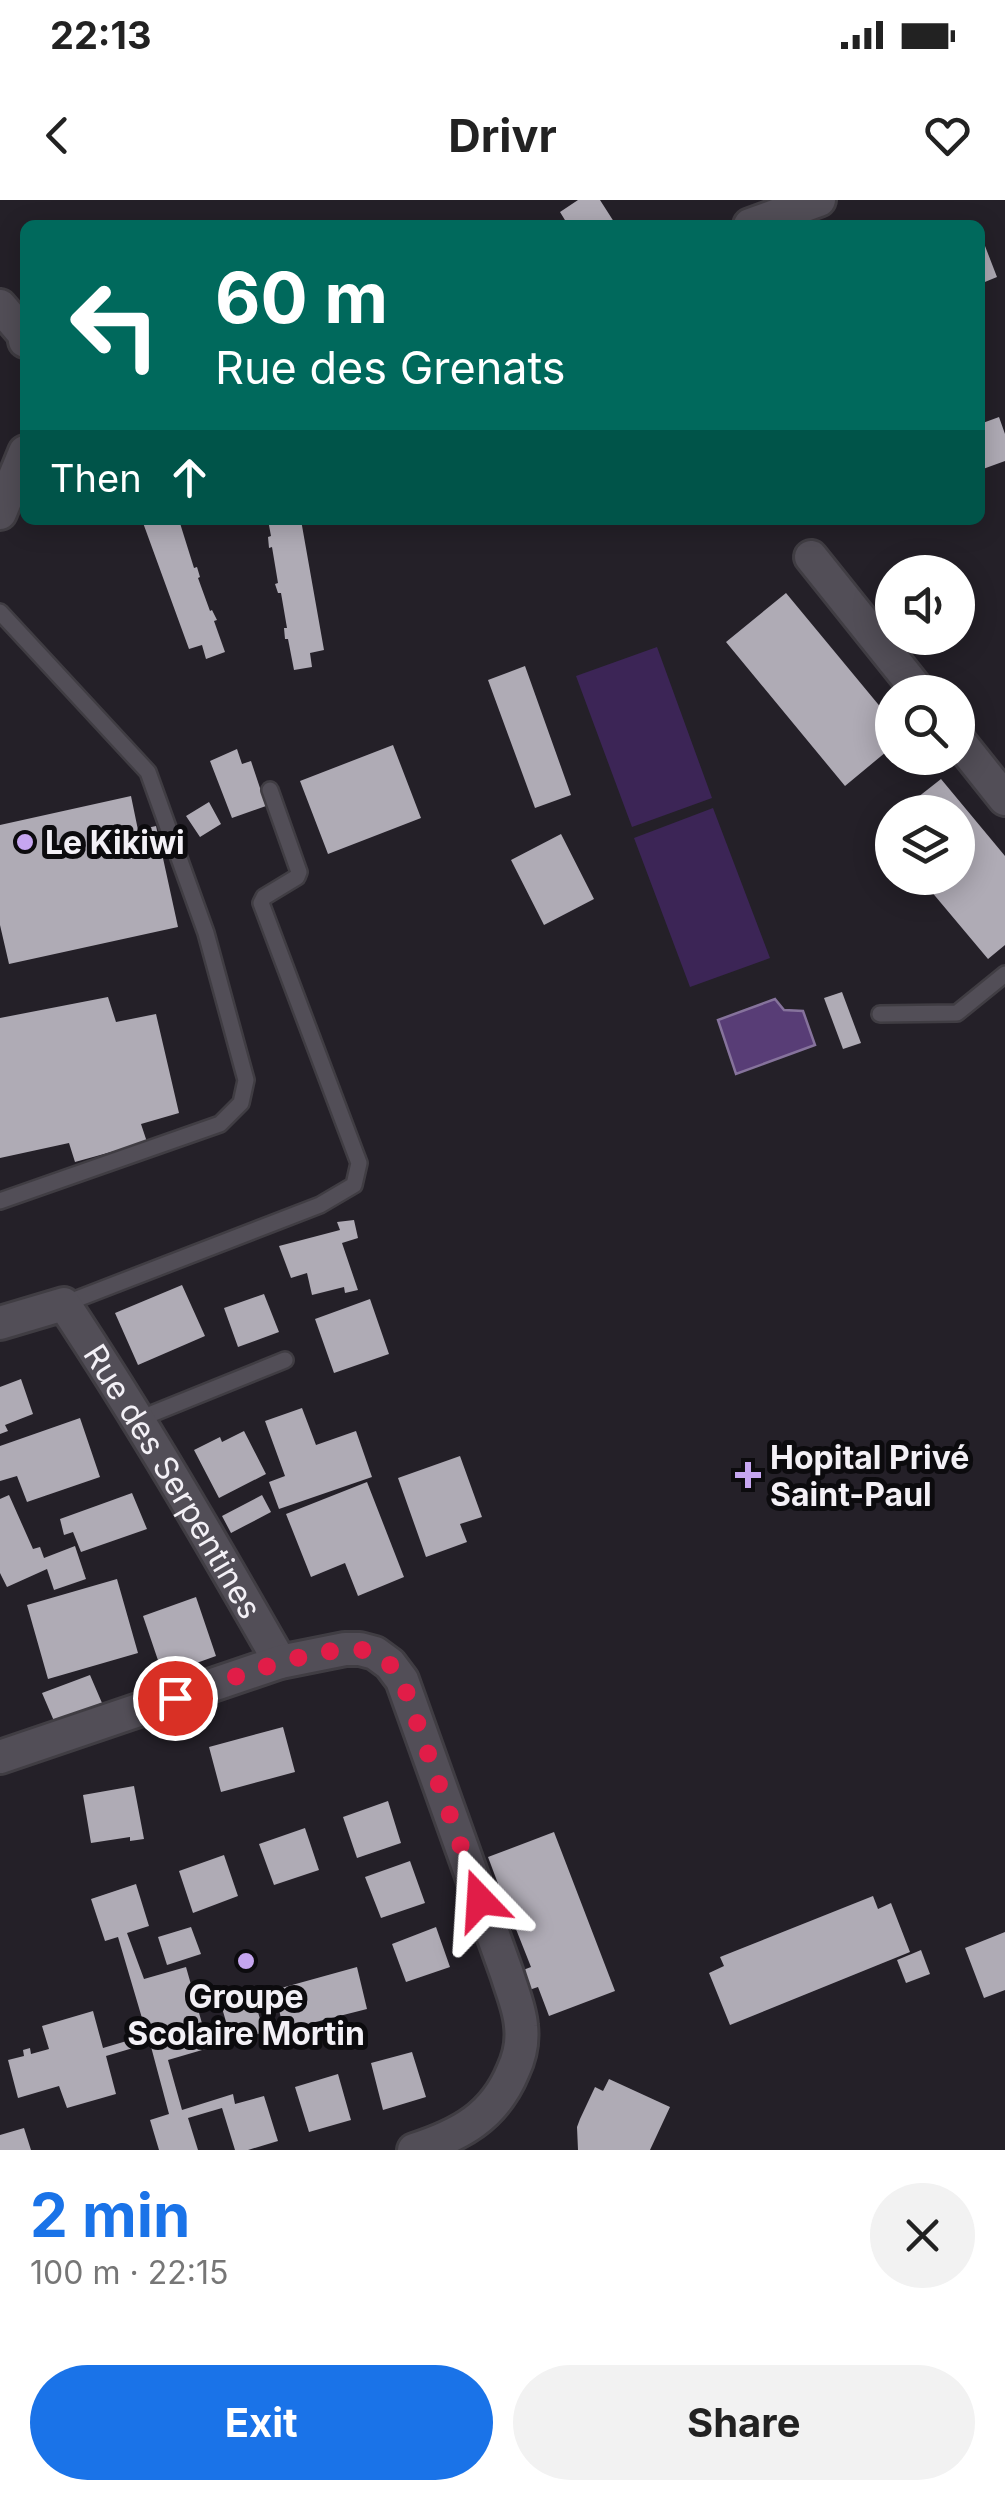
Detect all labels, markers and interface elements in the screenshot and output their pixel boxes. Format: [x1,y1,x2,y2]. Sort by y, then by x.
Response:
text: 22:13 [50,12,151,58]
icon: back [30,108,85,163]
text: Drivr [448,108,557,163]
icon: heart [920,108,975,163]
text: 60 m [215,255,388,340]
icon: left [50,260,180,390]
text: Rue des Grenats [215,340,566,395]
icon: ahead [162,450,217,505]
text: Then [50,455,142,501]
map controls [875,555,975,895]
button: sound [875,555,975,655]
button: search [875,675,975,775]
button: layers [875,795,975,895]
place label: Le Kikiwi [45,823,185,862]
marker: Le Kikiwi [14,831,36,853]
street label: Rue des Serpentines [76,1337,270,1625]
place label: Hopital Privé Saint-Paul [770,1438,969,1514]
marker: Hopital Privé Saint-Paul [735,1462,761,1488]
pin [133,1656,218,1741]
icon: arrive [148,1671,203,1726]
position arrow [428,1848,532,1952]
marker: Groupe Scolaire Mortin [235,1950,257,1972]
place label: Groupe Scolaire Mortin [127,1977,365,2053]
text: 2 min [30,2179,190,2251]
button: close [870,2183,975,2288]
text: 100 m · 22:15 [30,2253,228,2292]
button: Exit [30,2365,493,2480]
button: Share [513,2365,975,2480]

